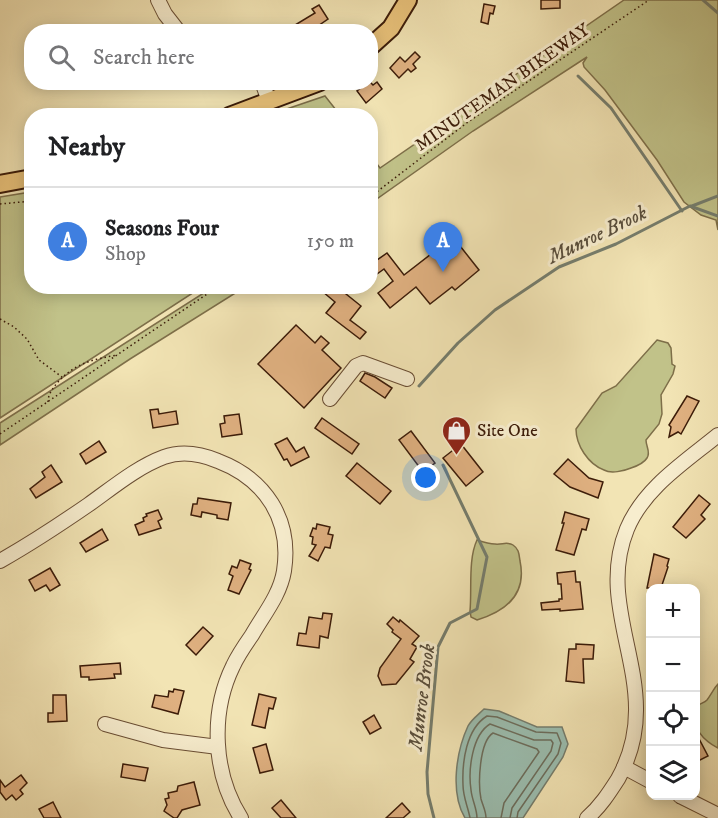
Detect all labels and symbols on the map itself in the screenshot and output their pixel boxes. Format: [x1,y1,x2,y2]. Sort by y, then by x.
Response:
street label: MINUTEMAN BIKEWAY [411,19,595,157]
water label: Munroe Brook [542,200,652,271]
pin: A [424,222,462,272]
shop icon: Site One [440,414,472,456]
place label: Site One [477,420,538,442]
your location [411,463,440,492]
water label: Munroe Brook [403,642,442,754]

